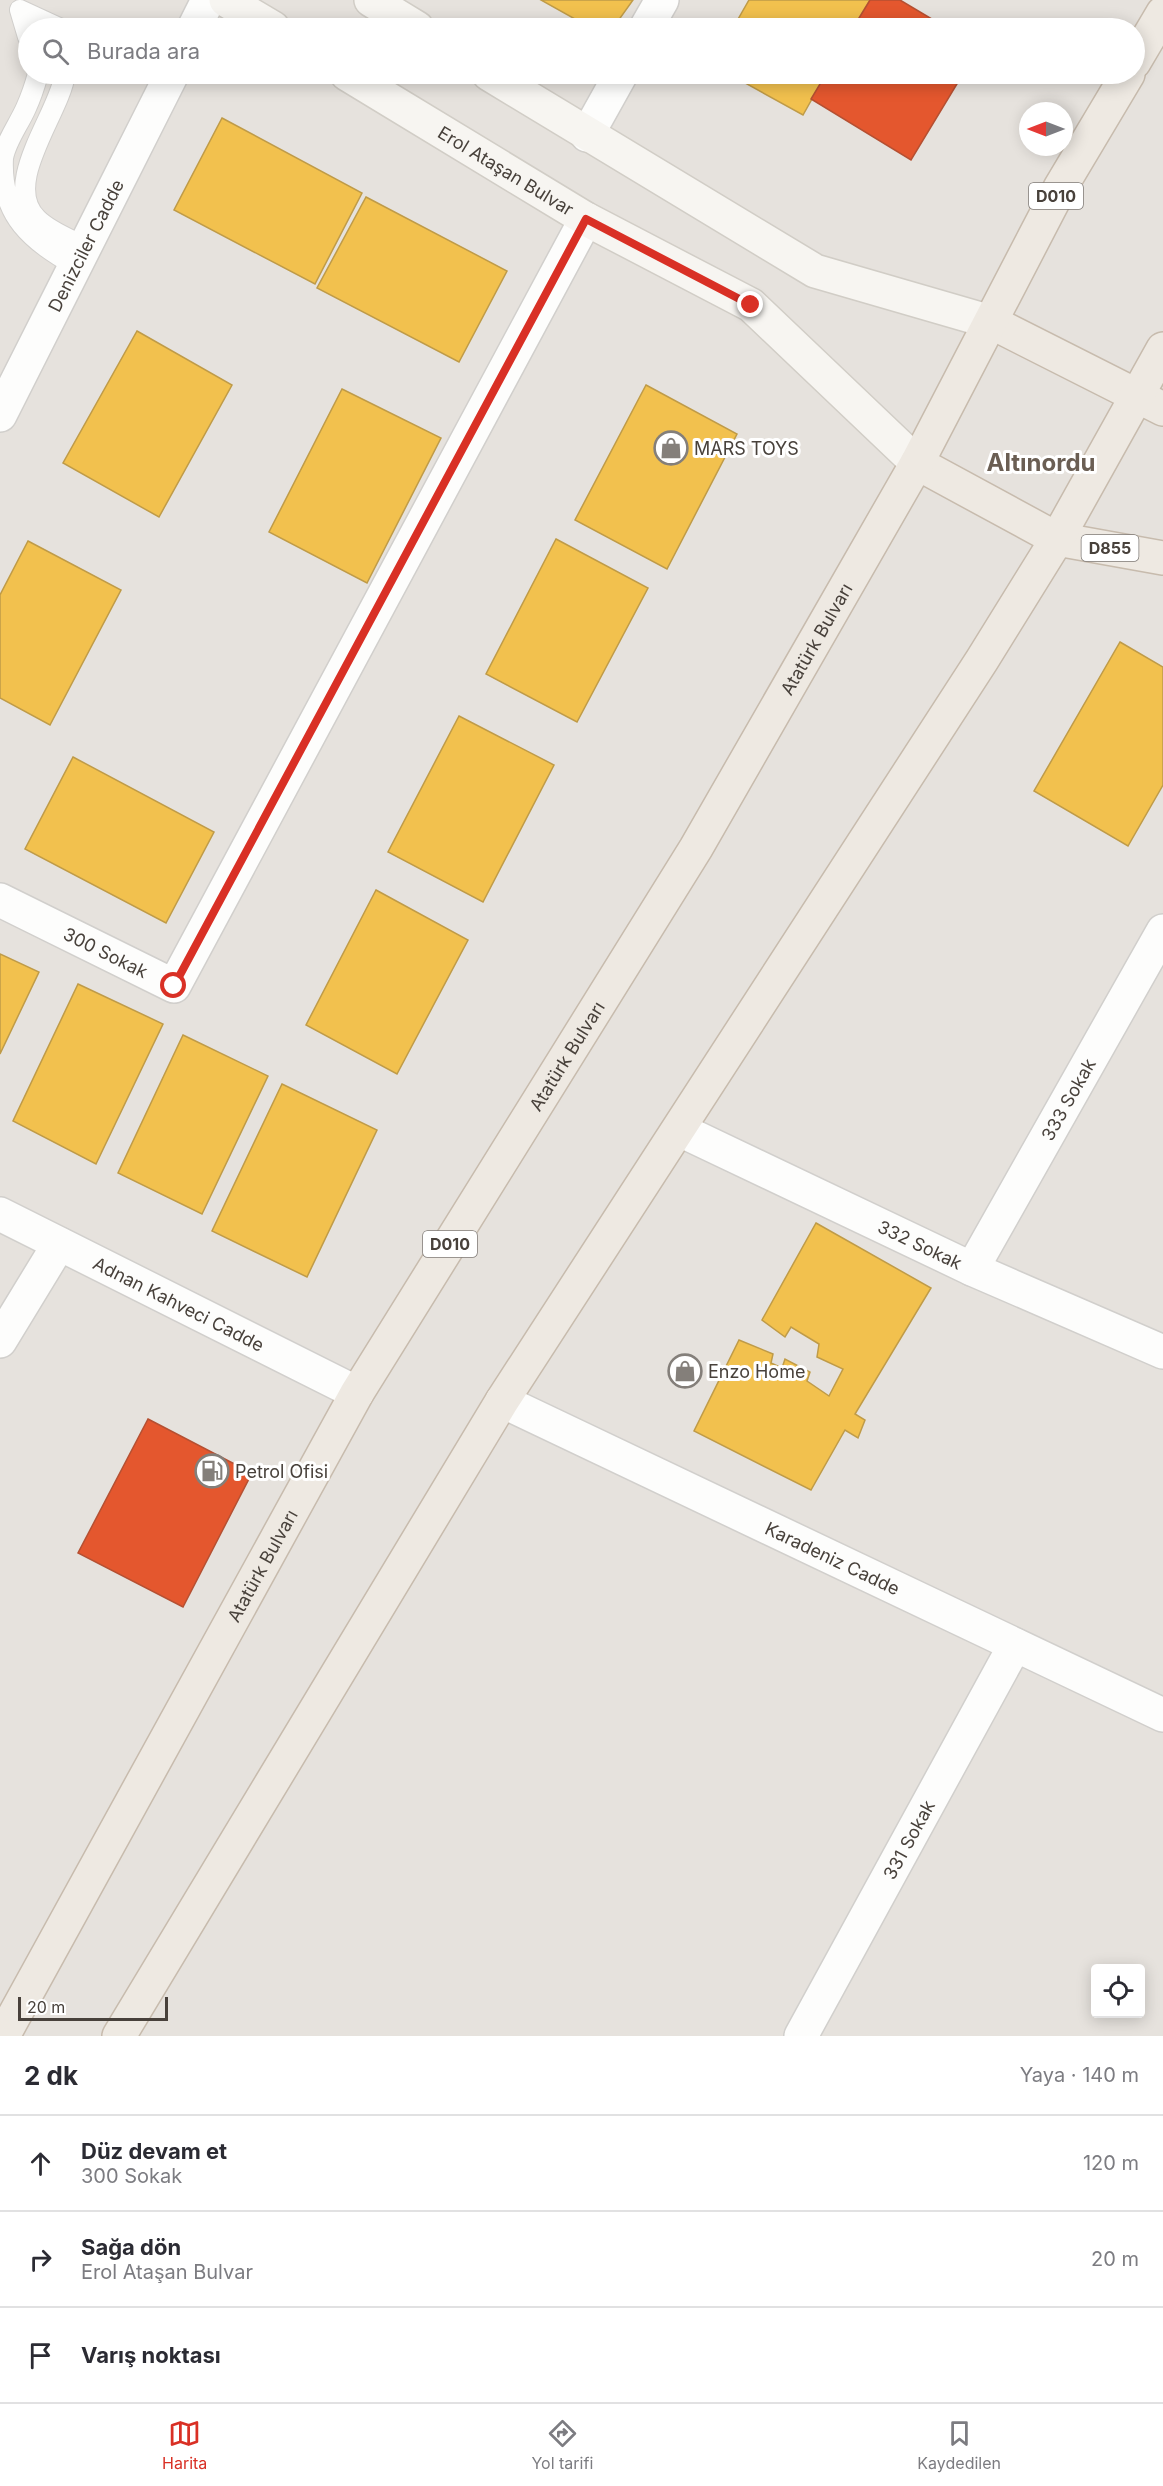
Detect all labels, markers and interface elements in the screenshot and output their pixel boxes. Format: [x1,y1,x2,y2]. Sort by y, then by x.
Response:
search box [18,18,1145,84]
icon: search [39,35,72,68]
text: Burada ara [87,38,200,64]
north arrow [1019,102,1073,156]
street label: Erol Ataşan Bulvar [434,121,578,220]
street label: Denizciler Cadde [43,176,128,315]
road number: D010 [1029,183,1083,209]
route end [737,291,763,317]
shop icon: MARS TOYS [653,430,689,466]
place label: MARS TOYS [694,438,799,459]
district label: Altınordu [987,448,1095,477]
road number: D855 [1082,535,1138,561]
street label: Atatürk Bulvarı [776,579,856,698]
street label: 300 Sokak [60,923,151,982]
route start [160,972,186,998]
street label: Atatürk Bulvarı [525,997,609,1115]
street label: 333 Sokak [1036,1054,1099,1144]
street label: 332 Sokak [875,1215,966,1273]
road number: D010 [423,1231,477,1257]
street label: Adnan Kahveci Cadde [90,1252,268,1355]
shop icon: Enzo Home [667,1353,703,1389]
place label: Enzo Home [708,1361,805,1382]
fuel station icon: Petrol Ofisi [194,1453,230,1489]
place label: Petrol Ofisi [235,1461,328,1482]
street label: Atatürk Bulvarı [223,1506,301,1625]
street label: Karadeniz Cadde [762,1517,903,1599]
street label: 331 Sokak [878,1796,939,1883]
map controls [1091,1964,1145,2018]
button: locate [1091,1964,1145,2018]
scale bar [18,1994,168,2022]
text: 20 m [27,1997,65,2017]
text: 2 dk [24,2060,78,2091]
text: Yaya · 140 m [1020,2063,1139,2087]
text: Düz devam et [81,2138,227,2164]
icon: ahead [24,2147,57,2180]
text: 120 m [1083,2151,1139,2175]
text: 300 Sokak [81,2164,182,2188]
text: Sağa dön [81,2234,181,2260]
icon: right [24,2243,57,2276]
text: 20 m [1091,2247,1139,2271]
text: Erol Ataşan Bulvar [81,2260,253,2284]
icon: arrive [24,2339,57,2372]
text: Varış noktası [81,2342,221,2368]
tab: Harita [162,2417,207,2473]
tab: Yol tarifi [531,2417,593,2473]
tab: Kaydedilen [917,2417,1001,2473]

